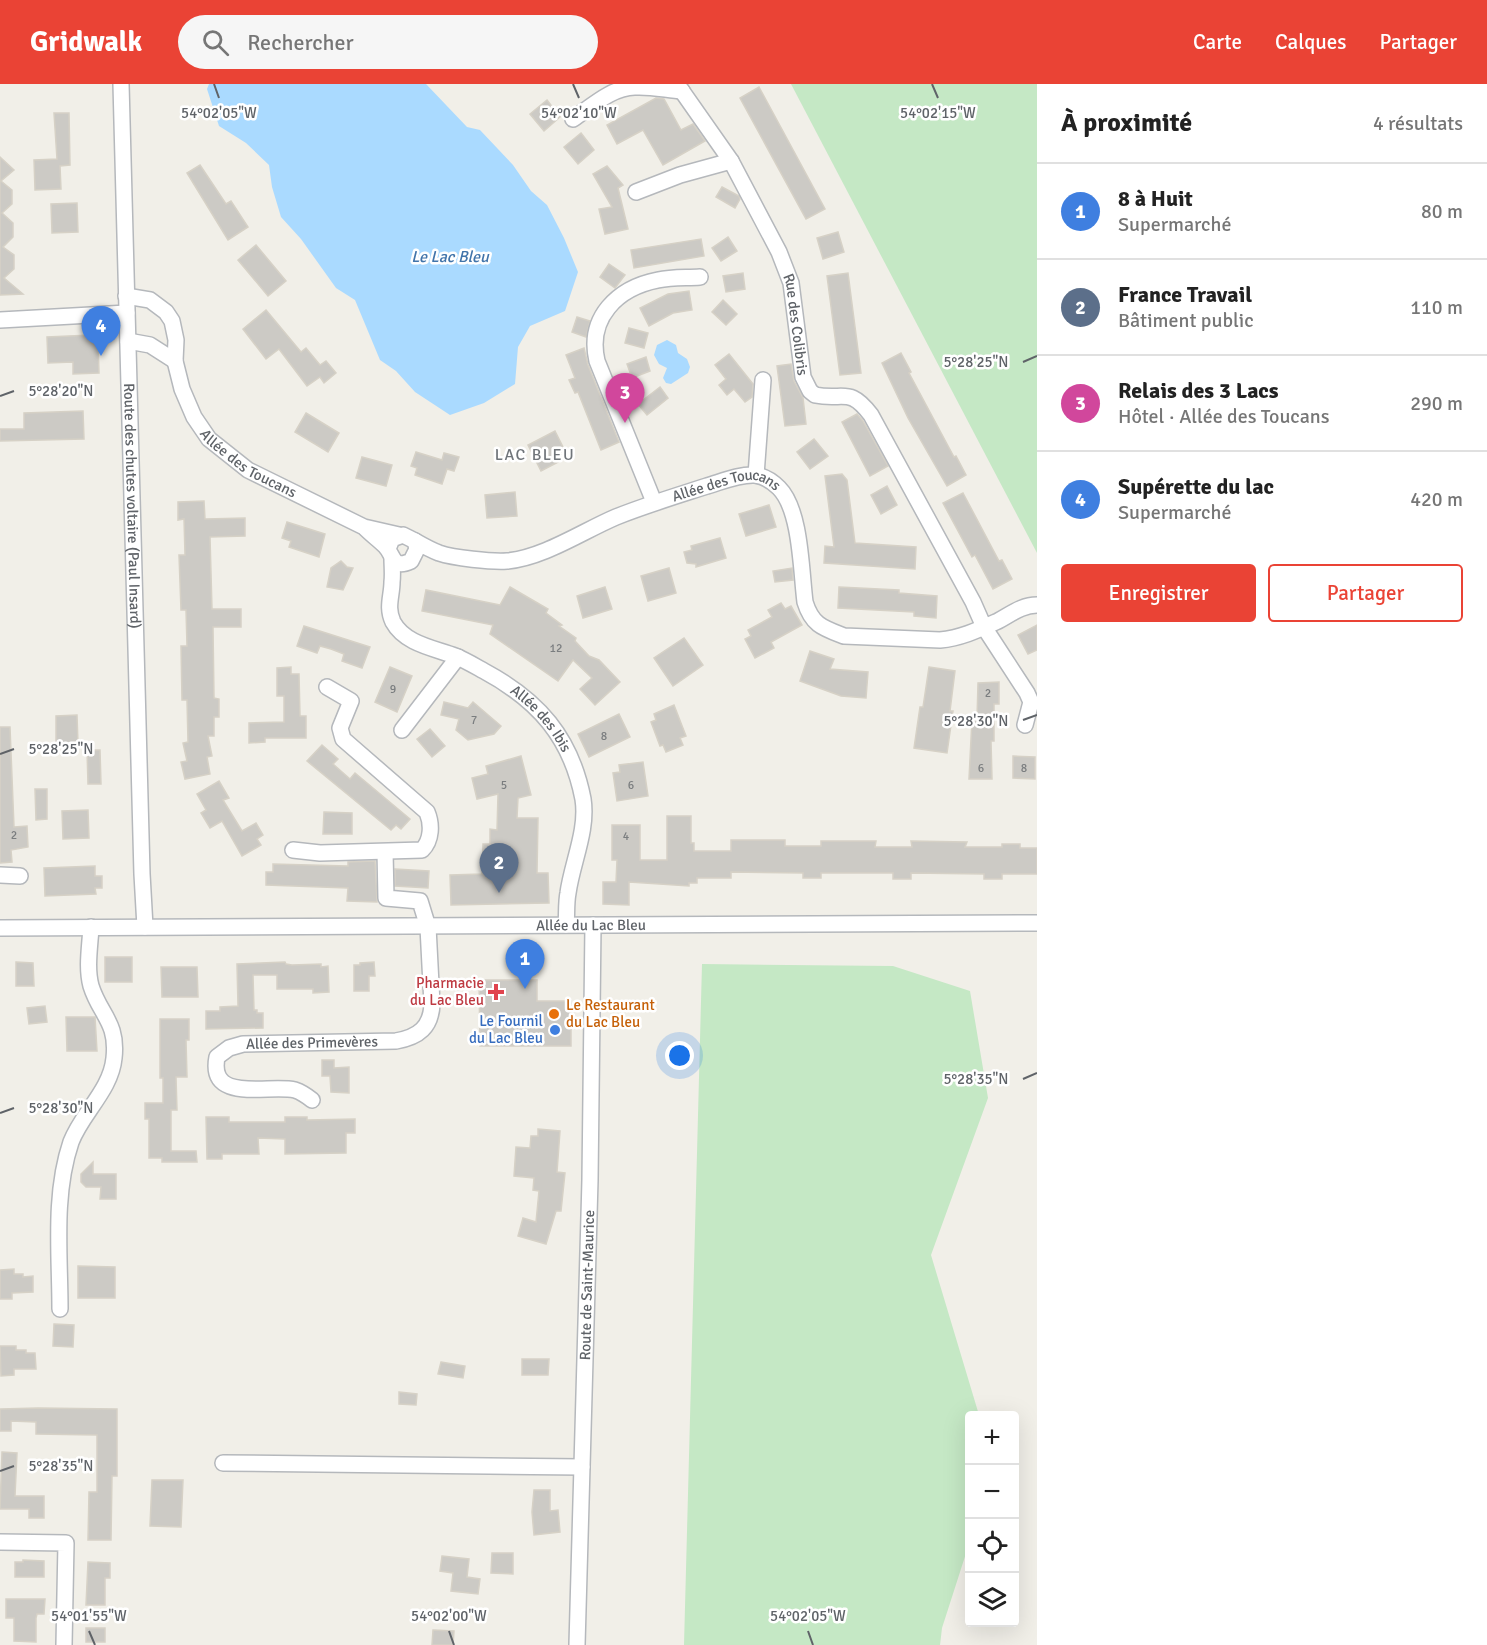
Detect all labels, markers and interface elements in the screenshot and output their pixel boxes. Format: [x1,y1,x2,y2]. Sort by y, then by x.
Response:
search box [178,15,598,69]
text: Gridwalk [30,25,142,59]
icon: search [199,26,232,59]
text: Rechercher [247,29,354,56]
text: Carte [1193,29,1242,55]
text: Calques [1275,29,1346,55]
text: Partager [1379,29,1457,55]
text: 54°02'05"W [181,104,257,122]
text: 54°02'10"W [541,104,617,122]
text: 54°02'15"W [900,104,976,122]
text: À proximité [1061,107,1192,139]
text: 4 résultats [1373,111,1463,136]
text: 8 à Huit [1118,185,1193,212]
text: 1 [1075,199,1086,224]
text: 80 m [1421,199,1463,224]
text: Supermarché [1118,212,1231,237]
water label: Le Lac Bleu [411,247,490,267]
street label: Rue des Colibris [779,271,812,377]
text: France Travail [1118,281,1252,308]
text: 2 [1075,295,1086,320]
text: 110 m [1410,295,1463,320]
pin: 4 [82,306,120,356]
text: Bâtiment public [1118,308,1254,333]
text: 5°28'25"N [943,353,1009,371]
pin: 3 [606,374,644,423]
text: Relais des 3 Lacs [1118,377,1279,404]
text: 5°28'20"N [28,382,94,400]
street label: Route des chutes voltaire (Paul Insard) [120,383,144,629]
text: 3 [1075,391,1086,416]
text: 290 m [1410,391,1463,416]
text: Hôtel · Allée des Toucans [1118,404,1330,429]
street label: Allée des Toucans [196,426,300,502]
district label: LAC BLEU [495,445,575,465]
street label: Allée des Toucans [670,466,785,506]
text: Supérette du lac [1118,473,1274,500]
text: 4 [1075,487,1086,512]
text: 420 m [1410,487,1463,512]
text: Supermarché [1118,500,1231,525]
button: Enregistrer [1061,564,1256,622]
button: Partager [1268,564,1463,622]
house number: 12 [550,641,562,656]
street label: Allée des Ibis [507,681,575,755]
house number: 9 [390,682,396,697]
house number: 2 [985,686,991,701]
text: 5°28'30"N [943,712,1009,730]
house number: 7 [471,713,477,728]
house number: 8 [601,729,607,744]
text: 5°28'25"N [28,740,94,758]
house number: 6 [978,761,984,776]
house number: 8 [1021,761,1027,776]
house number: 5 [501,778,507,793]
house number: 6 [628,778,634,793]
house number: 2 [11,828,17,843]
house number: 4 [623,829,630,844]
pin: 2 [480,844,518,893]
street label: Allée du Lac Bleu [536,916,646,934]
pin: 1 [506,940,544,989]
place label: Pharmacie du Lac Bleu [410,974,484,1009]
marker: Pharmacie du Lac Bleu [489,985,503,999]
place label: Le Restaurant du Lac Bleu [566,996,655,1031]
marker: Le Restaurant du Lac Bleu [547,1007,561,1021]
place label: Le Fournil du Lac Bleu [469,1012,543,1047]
marker: Le Fournil du Lac Bleu [548,1023,562,1037]
street label: Allée des Primevères [246,1032,379,1053]
your location [665,1041,694,1070]
text: 5°28'35"N [943,1070,1009,1088]
text: 5°28'30"N [28,1099,94,1117]
street label: Route de Saint-Maurice [576,1210,598,1361]
map controls [965,1411,1019,1627]
button: + [965,1411,1019,1465]
text: 5°28'35"N [28,1457,94,1475]
button: − [965,1465,1019,1519]
button: locate [965,1519,1019,1573]
button: layers [965,1573,1019,1627]
text: 54°01'55"W [51,1607,127,1625]
text: 54°02'00"W [411,1607,487,1625]
text: 54°02'05"W [770,1607,846,1625]

